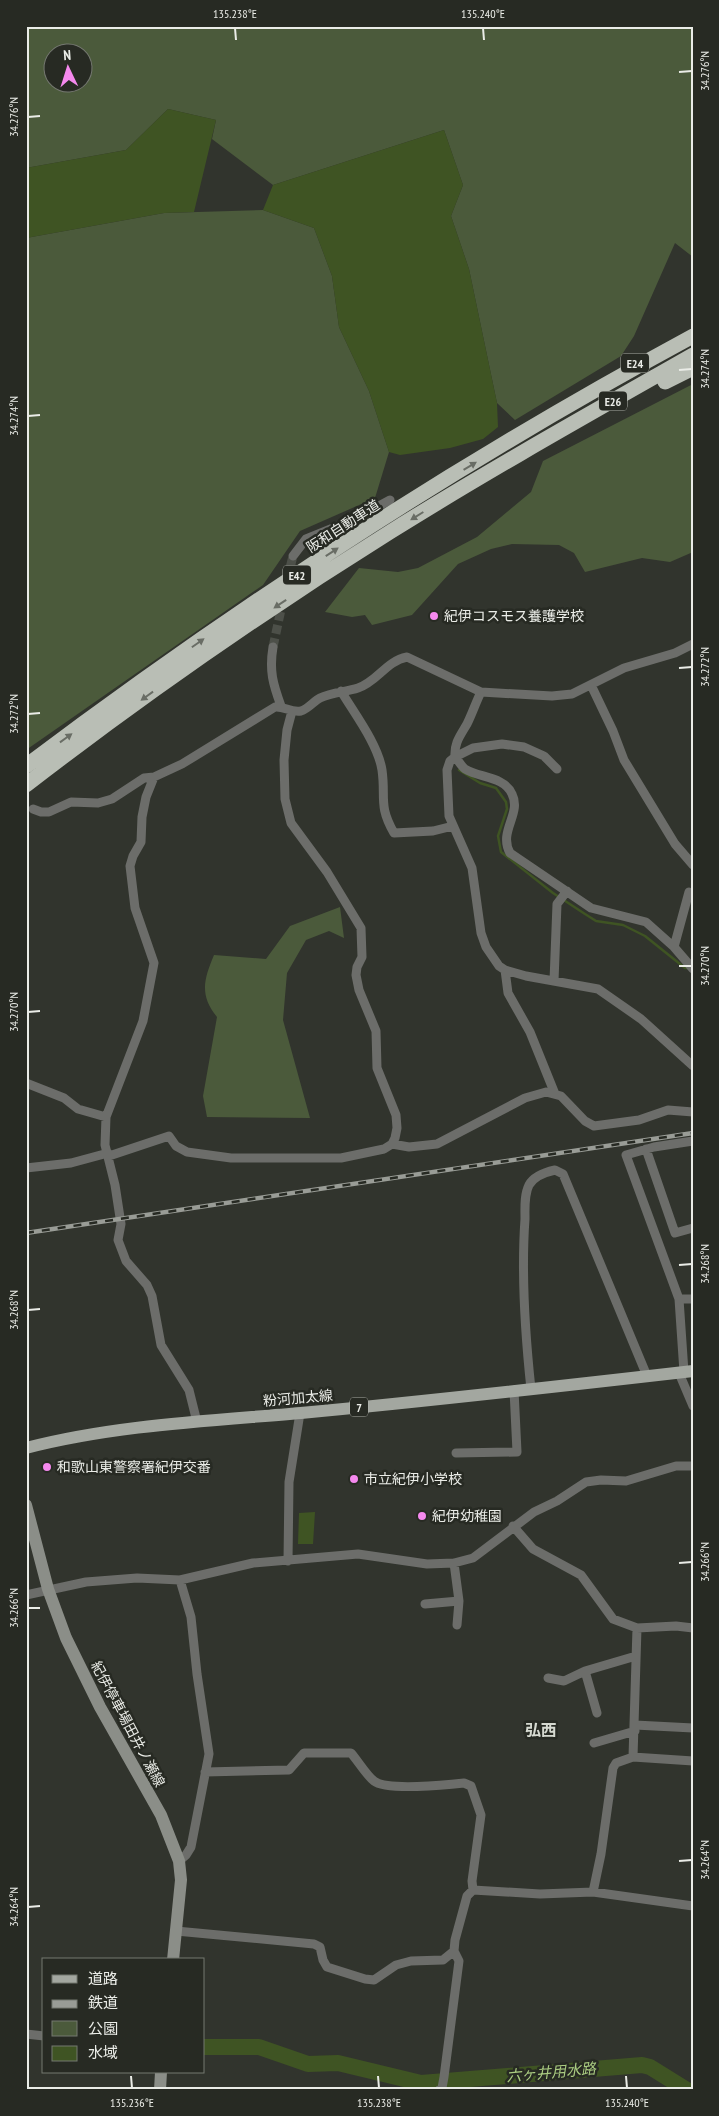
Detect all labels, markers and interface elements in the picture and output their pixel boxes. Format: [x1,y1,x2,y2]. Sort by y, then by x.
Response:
text: 135.238°E [213,6,257,21]
text: 135.240°E [461,6,505,21]
north arrow [42,42,92,92]
text: N [63,46,71,64]
text: 34.276°N [697,51,712,91]
text: 34.276°N [6,97,21,137]
text: 34.274°N [697,349,712,389]
road number: E24 [621,353,649,372]
road number: E26 [599,392,627,411]
text: 34.274°N [6,396,21,436]
one-way arrow [463,461,476,470]
street label: 阪和自動車道 [303,496,383,556]
one-way arrow [410,511,423,520]
one-way arrow [326,547,339,556]
road number: E42 [283,566,311,584]
one-way arrow [274,599,287,609]
place label: 紀伊コスモス養護学校 [444,607,584,625]
marker: 紀伊コスモス養護学校 [428,610,440,622]
one-way arrow [191,638,205,648]
text: 34.272°N [697,647,712,687]
one-way arrow [140,691,153,701]
text: 34.272°N [6,694,21,734]
one-way arrow [59,732,72,743]
text: 34.270°N [697,946,712,986]
text: 34.270°N [6,992,21,1032]
text: 34.268°N [697,1244,712,1284]
text: 34.268°N [6,1290,21,1330]
street label: 粉河加太線 [262,1386,334,1410]
road number: 7 [350,1398,368,1416]
place label: 和歌山東警察署紀伊交番 [57,1458,211,1476]
marker: 和歌山東警察署紀伊交番 [41,1461,53,1473]
place label: 市立紀伊小学校 [364,1470,462,1488]
marker: 市立紀伊小学校 [348,1473,360,1485]
place label: 紀伊幼稚園 [432,1507,502,1525]
marker: 紀伊幼稚園 [416,1510,428,1522]
text: 34.266°N [697,1542,712,1582]
text: 34.266°N [6,1588,21,1628]
street label: 紀伊停車場田井ノ瀬線 [87,1658,169,1790]
district label: 弘西 [525,1720,557,1740]
text: 34.264°N [697,1840,712,1880]
text: 34.264°N [6,1887,21,1927]
legend [42,1958,205,2074]
text: 道路 [88,1969,118,1988]
text: 鉄道 [88,1993,118,2012]
text: 公園 [88,2019,118,2038]
text: 水域 [88,2043,118,2062]
water label: 六ヶ井用水路 [505,2058,599,2085]
text: 135.236°E [110,2095,154,2110]
text: 135.238°E [357,2095,401,2110]
text: 135.240°E [605,2095,649,2110]

